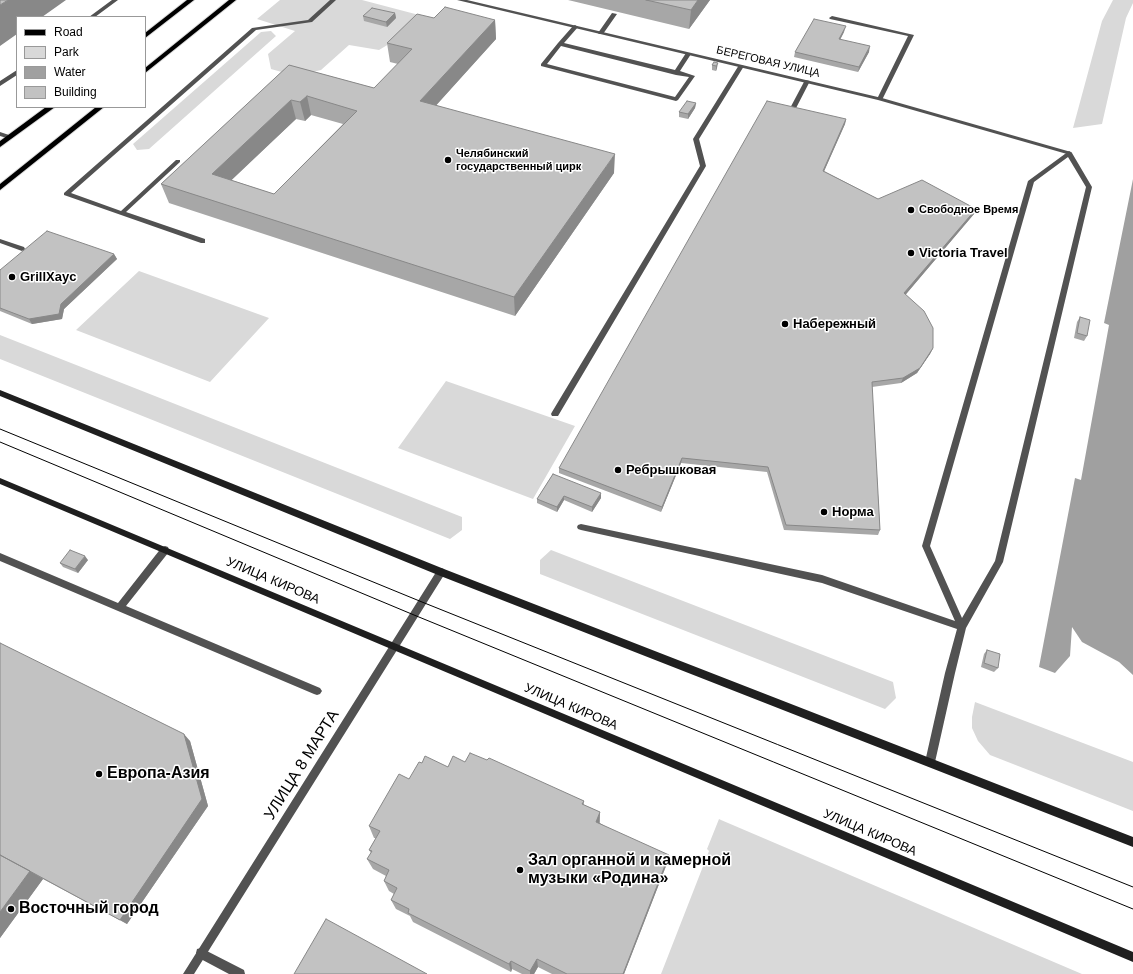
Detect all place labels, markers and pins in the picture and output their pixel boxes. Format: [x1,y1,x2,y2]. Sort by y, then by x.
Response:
place label: Челябинский государственный цирк [456,147,581,173]
marker: Челябинский государственный цирк [443,155,453,165]
place label: Свободное Время [919,203,1018,217]
marker: Свободное Время [906,205,916,215]
place label: Victoria Travel [919,245,1008,261]
marker: Victoria Travel [906,248,916,258]
place label: GrillXayc [20,269,76,285]
marker: GrillXayc [7,272,17,282]
place label: Набережный [793,316,876,332]
marker: Набережный [780,319,790,329]
place label: Ребрышковая [626,462,716,478]
marker: Ребрышковая [613,465,623,475]
place label: Норма [832,504,874,520]
marker: Норма [819,507,829,517]
place label: Европа-Азия [107,764,210,784]
marker: Европа-Азия [94,769,104,779]
place label: Зал органной и камерной музыки «Родина» [528,851,731,889]
marker: Зал органной и камерной музыки «Родина» [515,865,525,875]
place label: Восточный город [19,899,159,919]
marker: Восточный город [6,904,16,914]

